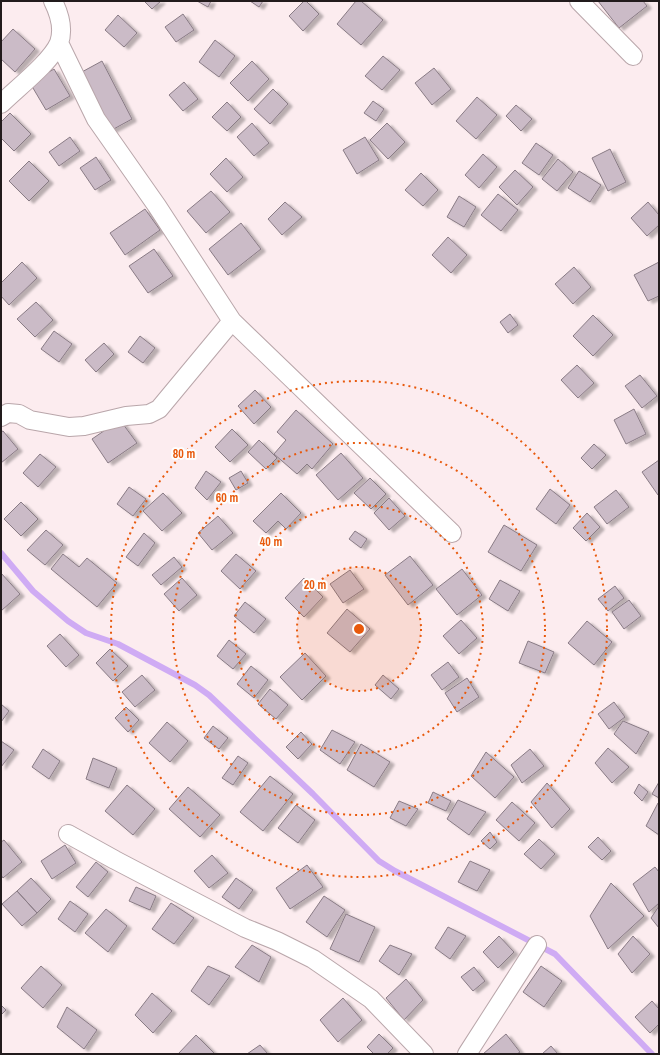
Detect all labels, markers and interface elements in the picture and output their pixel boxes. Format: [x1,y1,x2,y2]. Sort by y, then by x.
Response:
text: 80 m [173,446,195,462]
text: 60 m [216,490,238,506]
text: 40 m [260,534,282,550]
text: 20 m [304,577,326,593]
centre of rings [352,622,366,636]

